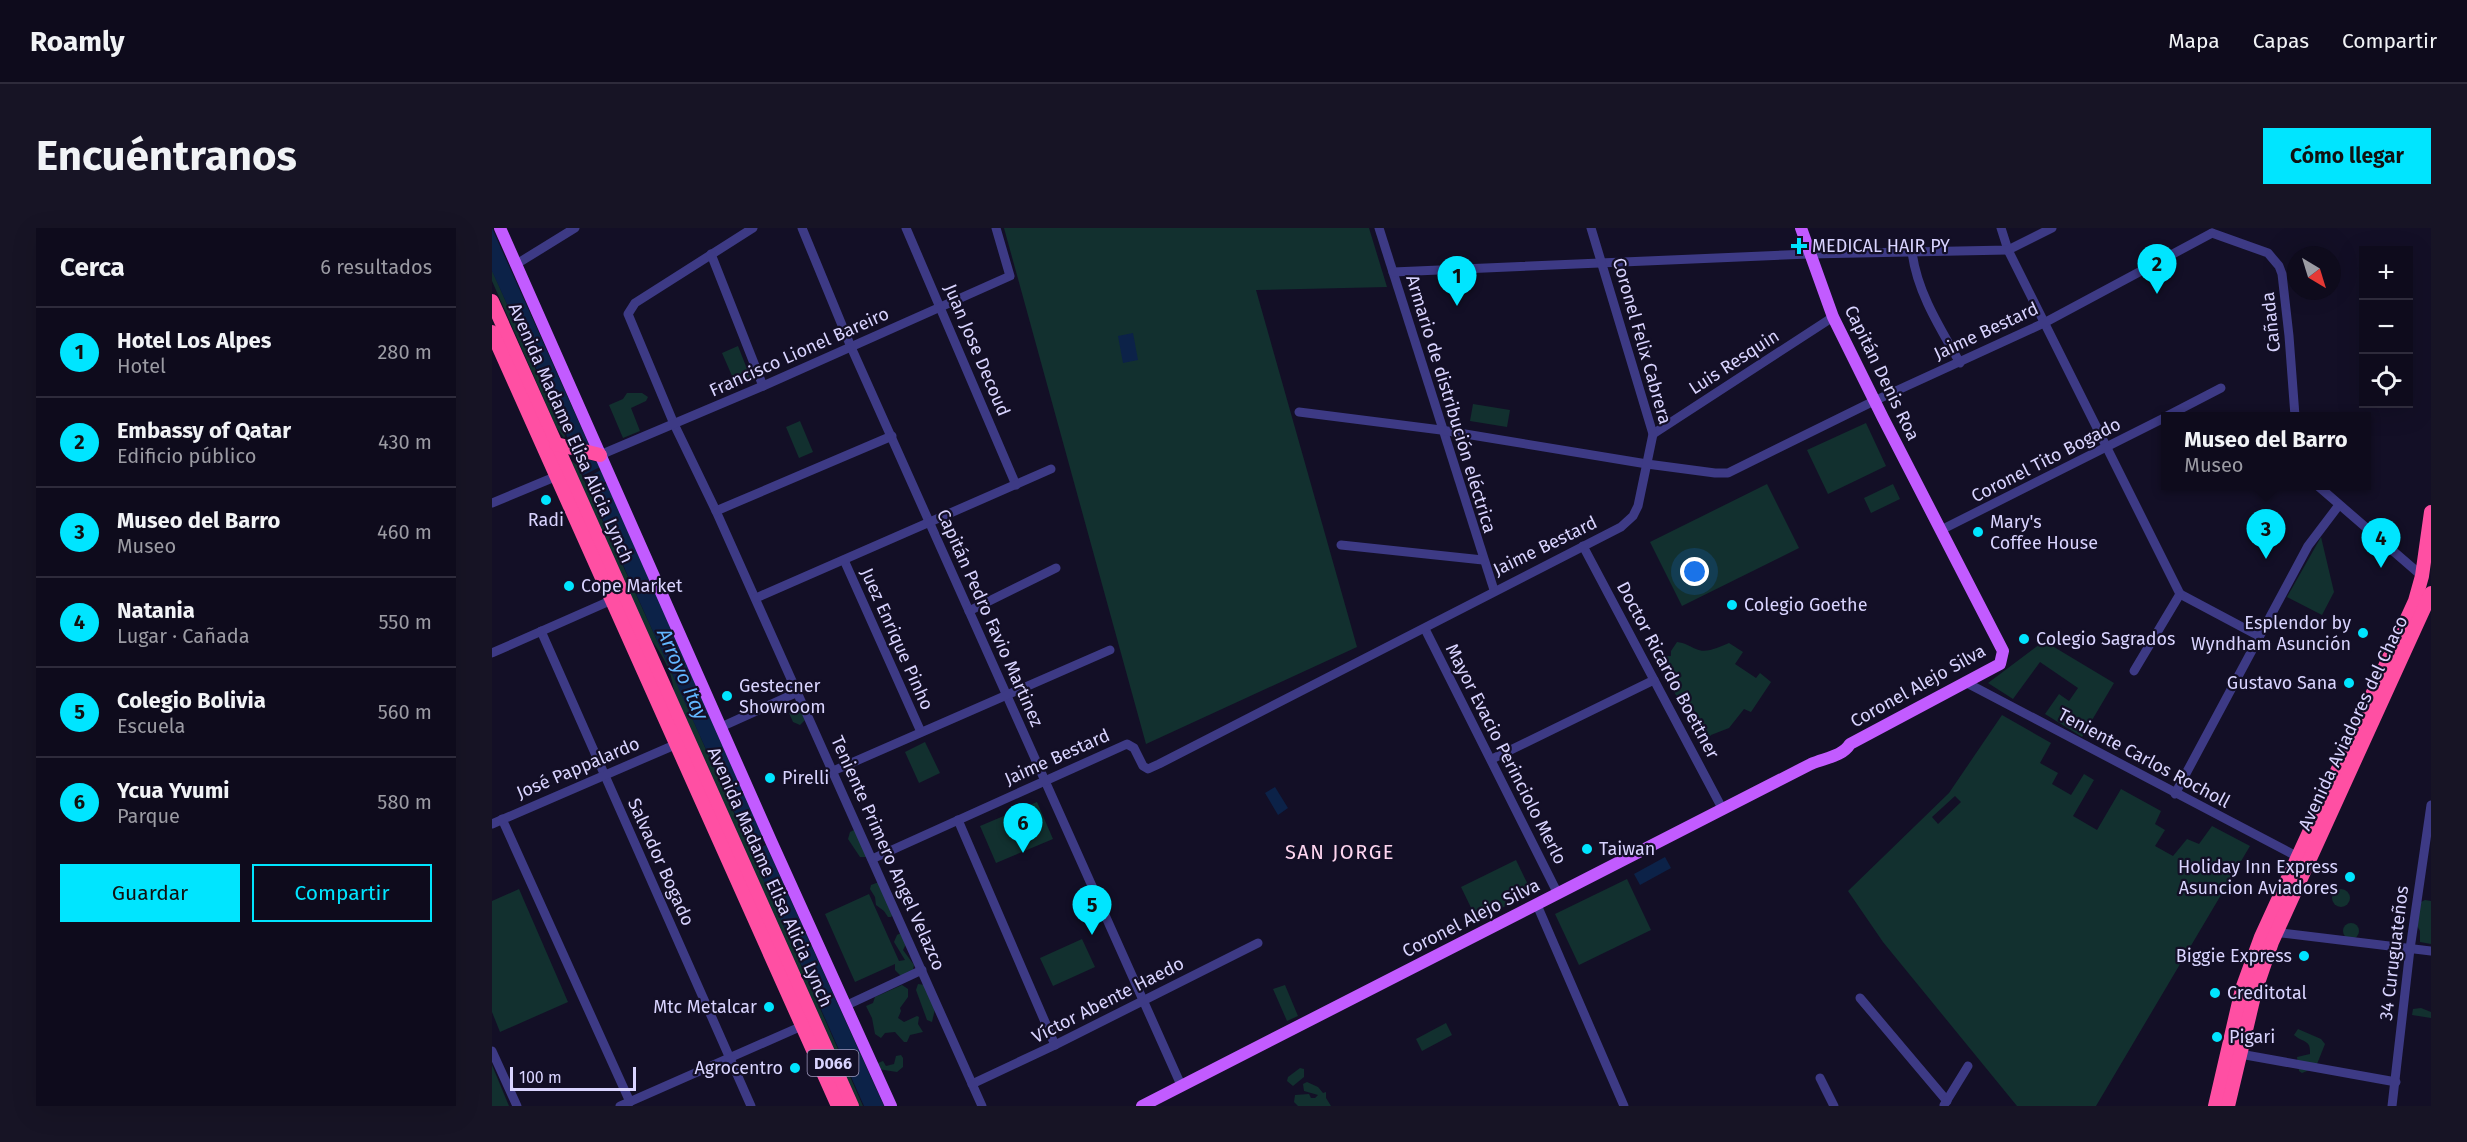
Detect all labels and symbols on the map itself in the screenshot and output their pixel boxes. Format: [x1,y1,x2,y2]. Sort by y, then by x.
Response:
place label: MEDICAL HAIR PY [1812,235,1950,257]
marker: MEDICAL HAIR PY [1790,237,1808,255]
pin: 2 [2138,244,2176,294]
north arrow [2287,246,2341,300]
street label: Coronel Felix Cabrera [1608,255,1676,427]
pin: 1 [1438,256,1476,306]
street label: Armario de distribución eléctrica [1401,272,1501,536]
street label: Juan Jose Decoud [939,281,1015,419]
street label: Cañada [2257,291,2285,353]
street label: Jaime Bestard [1930,297,2042,365]
street label: Avenida Madame Elisa Alicia Lynch [504,300,638,566]
street label: Francisco Lionel Bareiro [706,302,892,402]
street label: Capitán Denis Roa [1840,302,1924,444]
street label: Luis Resquin [1685,325,1783,399]
street label: Coronel Tito Bogado [1967,413,2125,507]
marker: Radi [539,493,553,507]
street label: Capitán Pedro Favio Martinez [932,506,1048,730]
place label: Radi [528,509,564,531]
pin: 3 [2246,510,2286,559]
street label: Jaime Bestard [1489,511,1601,581]
place label: Mary's Coffee House [1990,511,2098,554]
pin: 4 [2362,518,2400,568]
marker: Mary's Coffee House [1971,525,1985,539]
your location [1680,557,1709,586]
street label: Juez Enrique Pinho [856,565,938,713]
place label: Cope Market [581,575,683,597]
street label: Doctor Ricardo Boettner [1612,578,1724,762]
marker: Cope Market [562,579,576,593]
place label: Colegio Goethe [1744,594,1867,616]
marker: Colegio Goethe [1725,598,1739,612]
place label: Esplendor by Wyndham Asunción [2191,612,2351,655]
street label: Avenida Aviadores del Chaco [2294,612,2412,834]
water label: Arroyo Itay [652,624,714,725]
marker: Esplendor by Wyndham Asunción [2356,626,2370,640]
place label: Colegio Sagrados [2036,628,2176,650]
marker: Colegio Sagrados [2017,632,2031,646]
street label: Mayor Evacio Perinciolo Merlo [1441,640,1571,868]
street label: Coronel Alejo Silva [1846,640,1990,732]
place label: Gustavo Sana [2227,672,2337,694]
place label: Gestecner Showroom [739,675,826,718]
marker: Gustavo Sana [2342,676,2356,690]
marker: Gestecner Showroom [720,689,734,703]
street label: Teniente Carlos Rocholl [2054,703,2234,813]
street label: Jaime Bestard [1001,724,1113,790]
street label: José Pappalardo [513,732,643,804]
street label: Teniente Primero Angel Velazco [826,732,950,974]
street label: Avenida Madame Elisa Alicia Lynch [703,744,837,1010]
place label: Pirelli [782,767,829,789]
marker: Pirelli [763,771,777,785]
street label: Salvador Bogado [623,795,699,929]
pin: 6 [1004,804,1042,853]
place label: Taiwan [1599,838,1655,860]
district label: SAN JORGE [1285,840,1395,864]
marker: Taiwan [1580,842,1594,856]
place label: Holiday Inn Express Asuncion Aviadores [2178,856,2338,899]
marker: Holiday Inn Express Asuncion Aviadores [2343,870,2357,884]
street label: Coronel Alejo Silva [1398,874,1544,962]
street label: 34 Curuguateños [2375,884,2413,1022]
pin: 5 [1072,886,1112,935]
place label: Biggie Express [2176,945,2292,967]
marker: Biggie Express [2297,949,2311,963]
street label: Víctor Abente Haedo [1028,952,1188,1048]
place label: Creditotal [2227,982,2307,1004]
marker: Creditotal [2208,986,2222,1000]
place label: Mtc Metalcar [653,996,757,1018]
marker: Mtc Metalcar [762,1000,776,1014]
place label: Pigari [2229,1026,2275,1048]
marker: Pigari [2210,1030,2224,1044]
road number: D066 [808,1050,858,1076]
place label: Agrocentro [694,1057,783,1079]
marker: Agrocentro [788,1061,802,1075]
scale bar [510,1064,636,1092]

